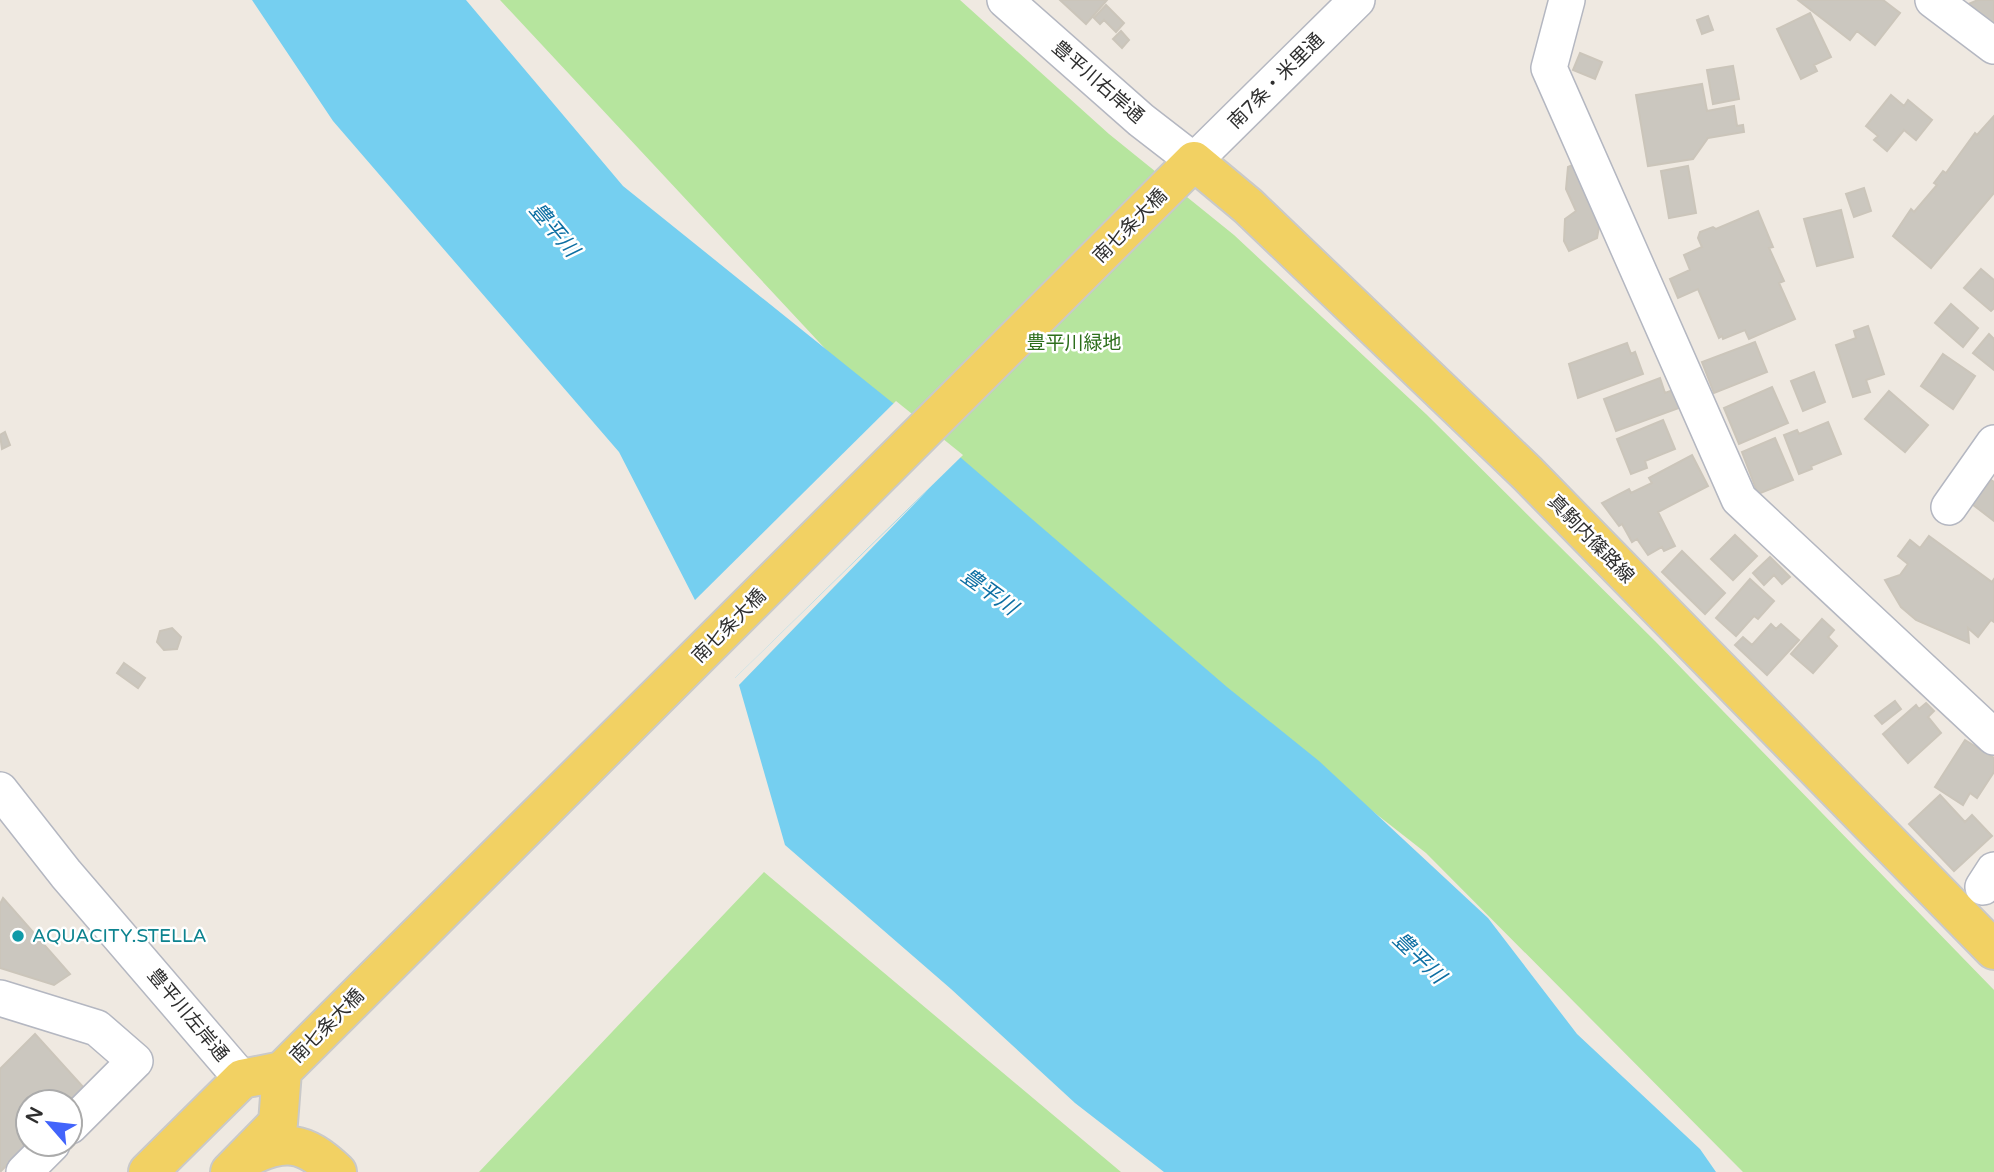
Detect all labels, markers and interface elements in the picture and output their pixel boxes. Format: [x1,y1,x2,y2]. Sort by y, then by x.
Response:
street label: 南7条・米里通 [1224,29,1328,133]
street label: 豊平川右岸通 [1048,36,1148,128]
street label: 南七条大橋 [1089,185,1171,267]
water label: 豊平川 [524,198,585,264]
park label: 豊平川緑地 [1026,332,1122,354]
street label: 真駒内篠路線 [1543,490,1639,588]
water label: 豊平川 [956,563,1023,622]
street label: 南七条大橋 [688,585,770,667]
place label: AQUACITY.STELLA [32,925,207,947]
water label: 豊平川 [1388,927,1452,990]
marker: AQUACITY.STELLA [10,928,26,944]
street label: 豊平川左岸通 [143,964,233,1066]
street label: 南七条大橋 [286,985,368,1067]
north arrow [14,1088,84,1158]
text: N [22,1104,48,1127]

